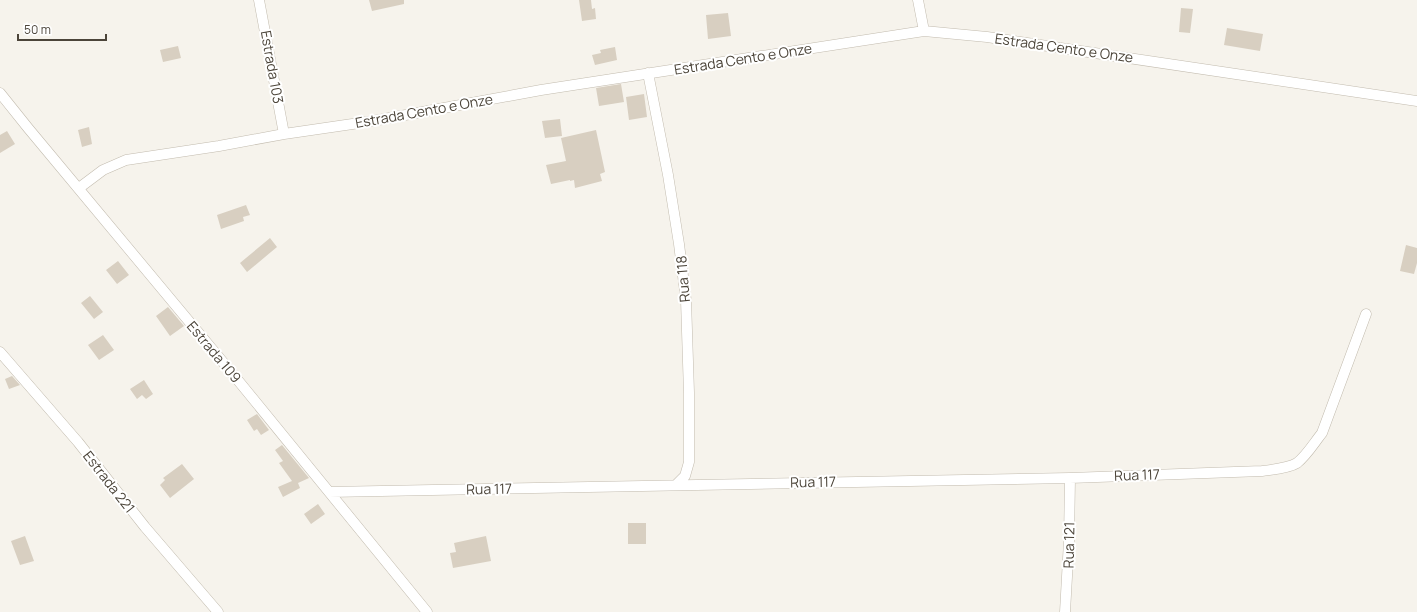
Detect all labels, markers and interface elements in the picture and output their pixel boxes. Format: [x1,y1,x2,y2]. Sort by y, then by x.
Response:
scale bar [18,16,106,42]
text: 50 m [24,21,51,38]
street label: Estrada Cento e Onze [994,28,1134,67]
street label: Estrada 103 [257,29,288,105]
street label: Estrada Cento e Onze [673,38,813,79]
street label: Estrada Cento e Onze [354,89,494,132]
street label: Rua 118 [671,255,694,303]
street label: Estrada 109 [183,317,246,387]
street label: Estrada 221 [79,447,140,517]
street label: Rua 117 [1114,464,1160,485]
street label: Rua 117 [790,472,836,491]
street label: Rua 117 [466,479,512,498]
street label: Rua 121 [1059,522,1078,568]

